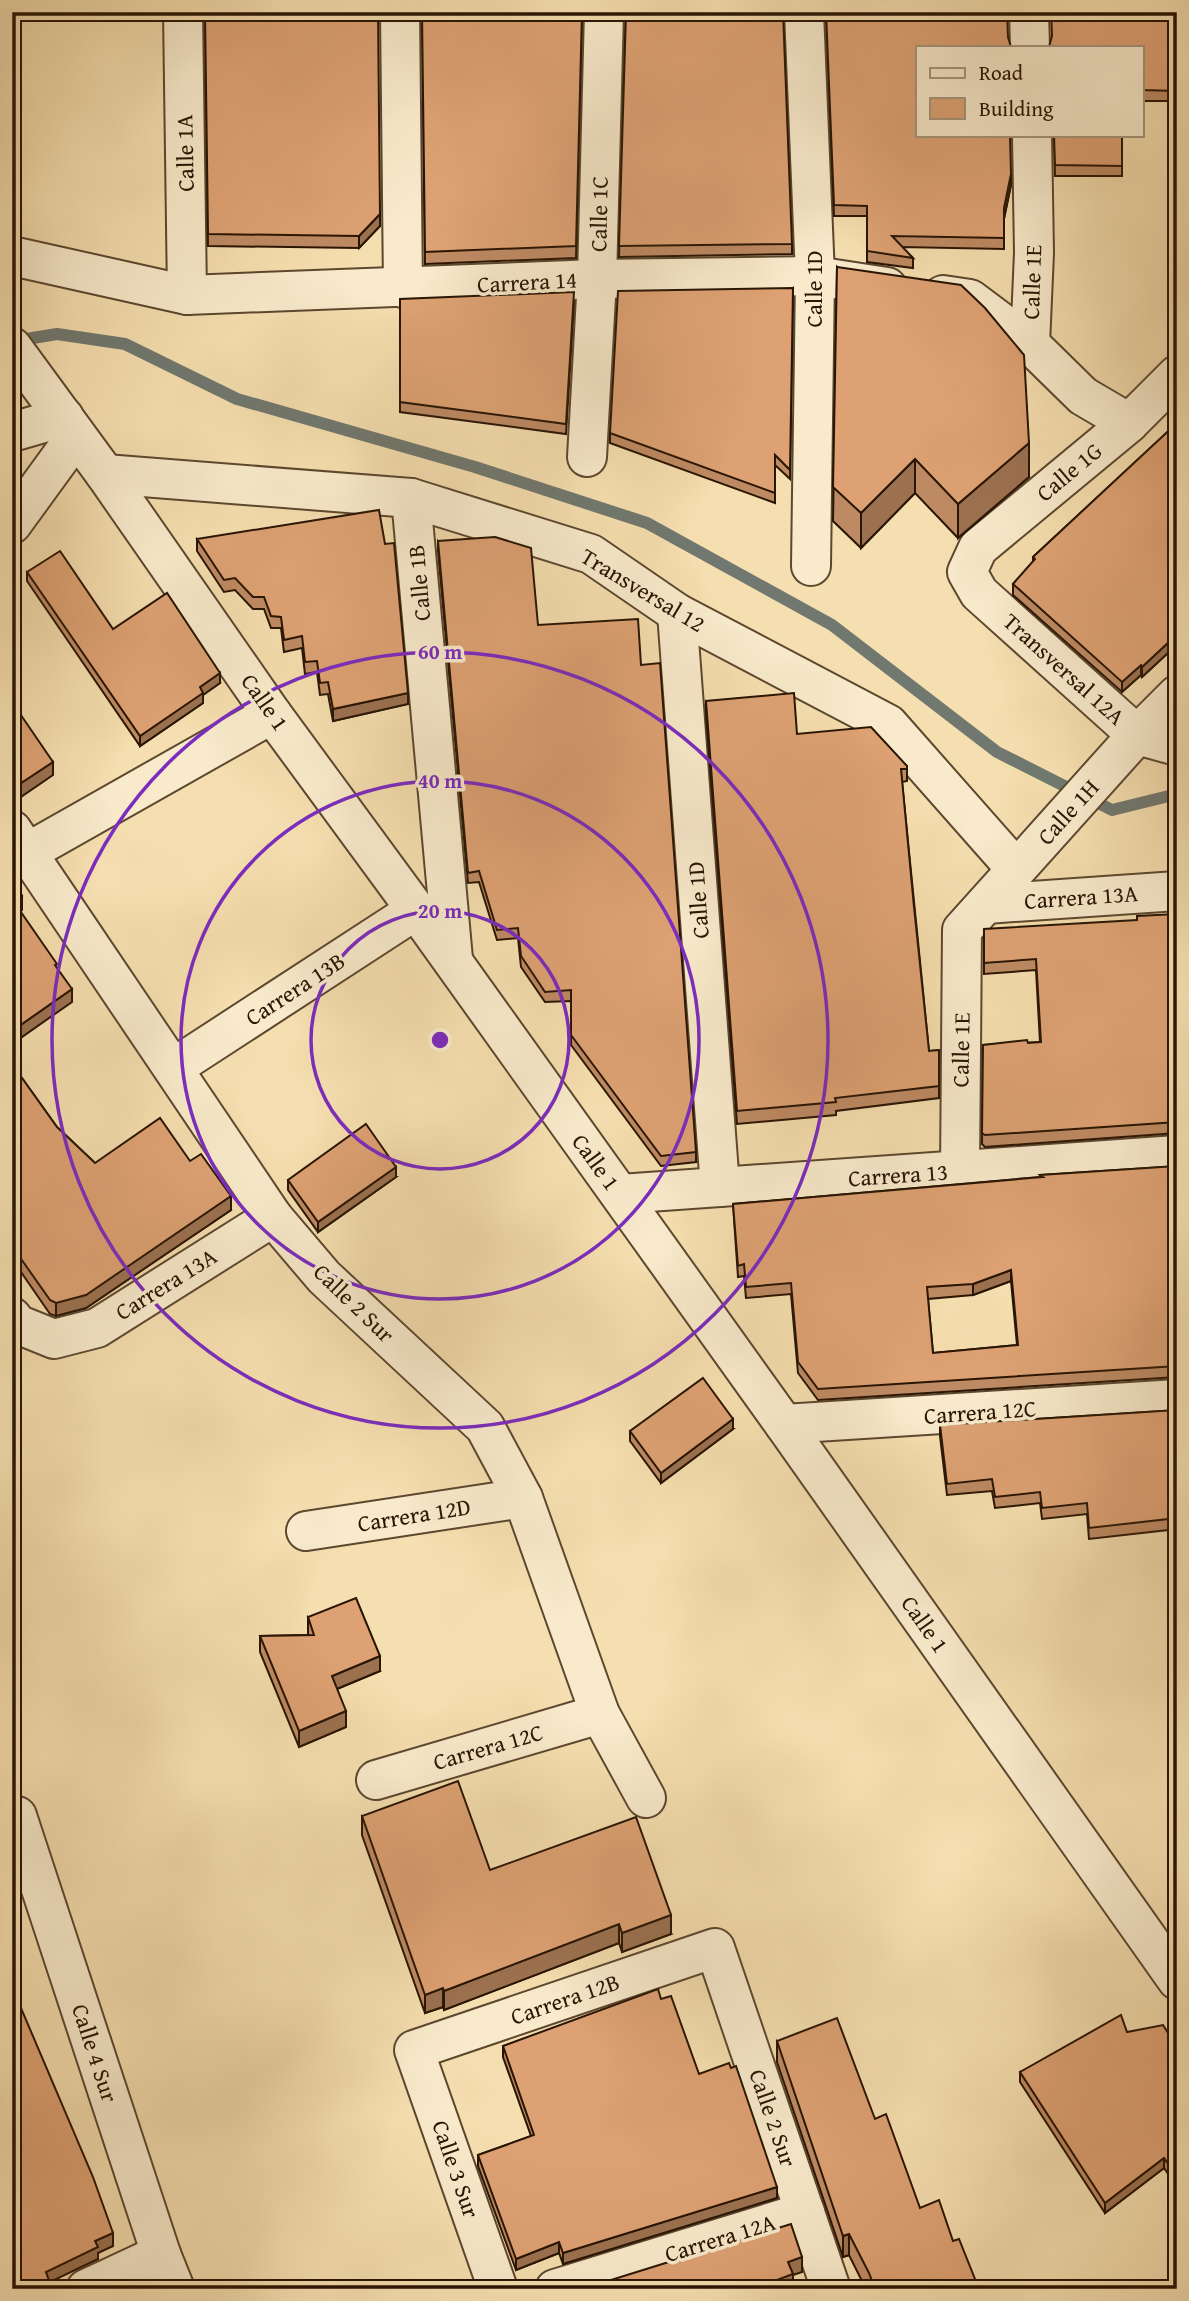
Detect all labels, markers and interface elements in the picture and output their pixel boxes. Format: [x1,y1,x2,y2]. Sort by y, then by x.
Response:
legend [916,46,1144,136]
text: Road [979,57,1024,88]
text: Building [979,93,1054,124]
street label: Calle 1A [167,114,202,192]
street label: Calle 1C [581,176,616,252]
street label: Calle 1E [1014,244,1049,320]
street label: Calle 1D [797,250,830,328]
street label: Carrera 14 [476,262,578,301]
street label: Calle 1G [1029,434,1109,509]
street label: Transversal 12 [575,539,712,640]
street label: Calle 1B [399,544,438,622]
street label: Transversal 12A [996,605,1133,732]
text: 60 m [418,636,462,667]
street label: Calle 1 [234,666,297,737]
text: 40 m [418,765,462,796]
street label: Calle 1H [1029,771,1106,852]
street label: Calle 1D [678,860,717,940]
street label: Carrera 13A [1023,876,1139,917]
text: 20 m [418,895,462,926]
street label: Carrera 13B [238,944,351,1033]
street label: Calle 1E [943,1012,978,1088]
centre of rings [428,1028,452,1052]
street label: Calle 1 [564,1126,628,1197]
street label: Carrera 13 [847,1155,949,1194]
street label: Carrera 13A [109,1239,223,1328]
street label: Calle 2 Sur [306,1256,403,1350]
street label: Carrera 12C [923,1391,1037,1432]
street label: Carrera 12D [355,1489,473,1540]
street label: Calle 1 [894,1588,957,1659]
street label: Carrera 12C [429,1715,547,1778]
street label: Carrera 12B [506,1965,624,2033]
street label: Calle 4 Sur [64,2000,127,2107]
street label: Calle 2 Sur [741,2065,806,2172]
street label: Calle 3 Sur [424,2116,489,2223]
street label: Carrera 12A [660,2205,779,2270]

